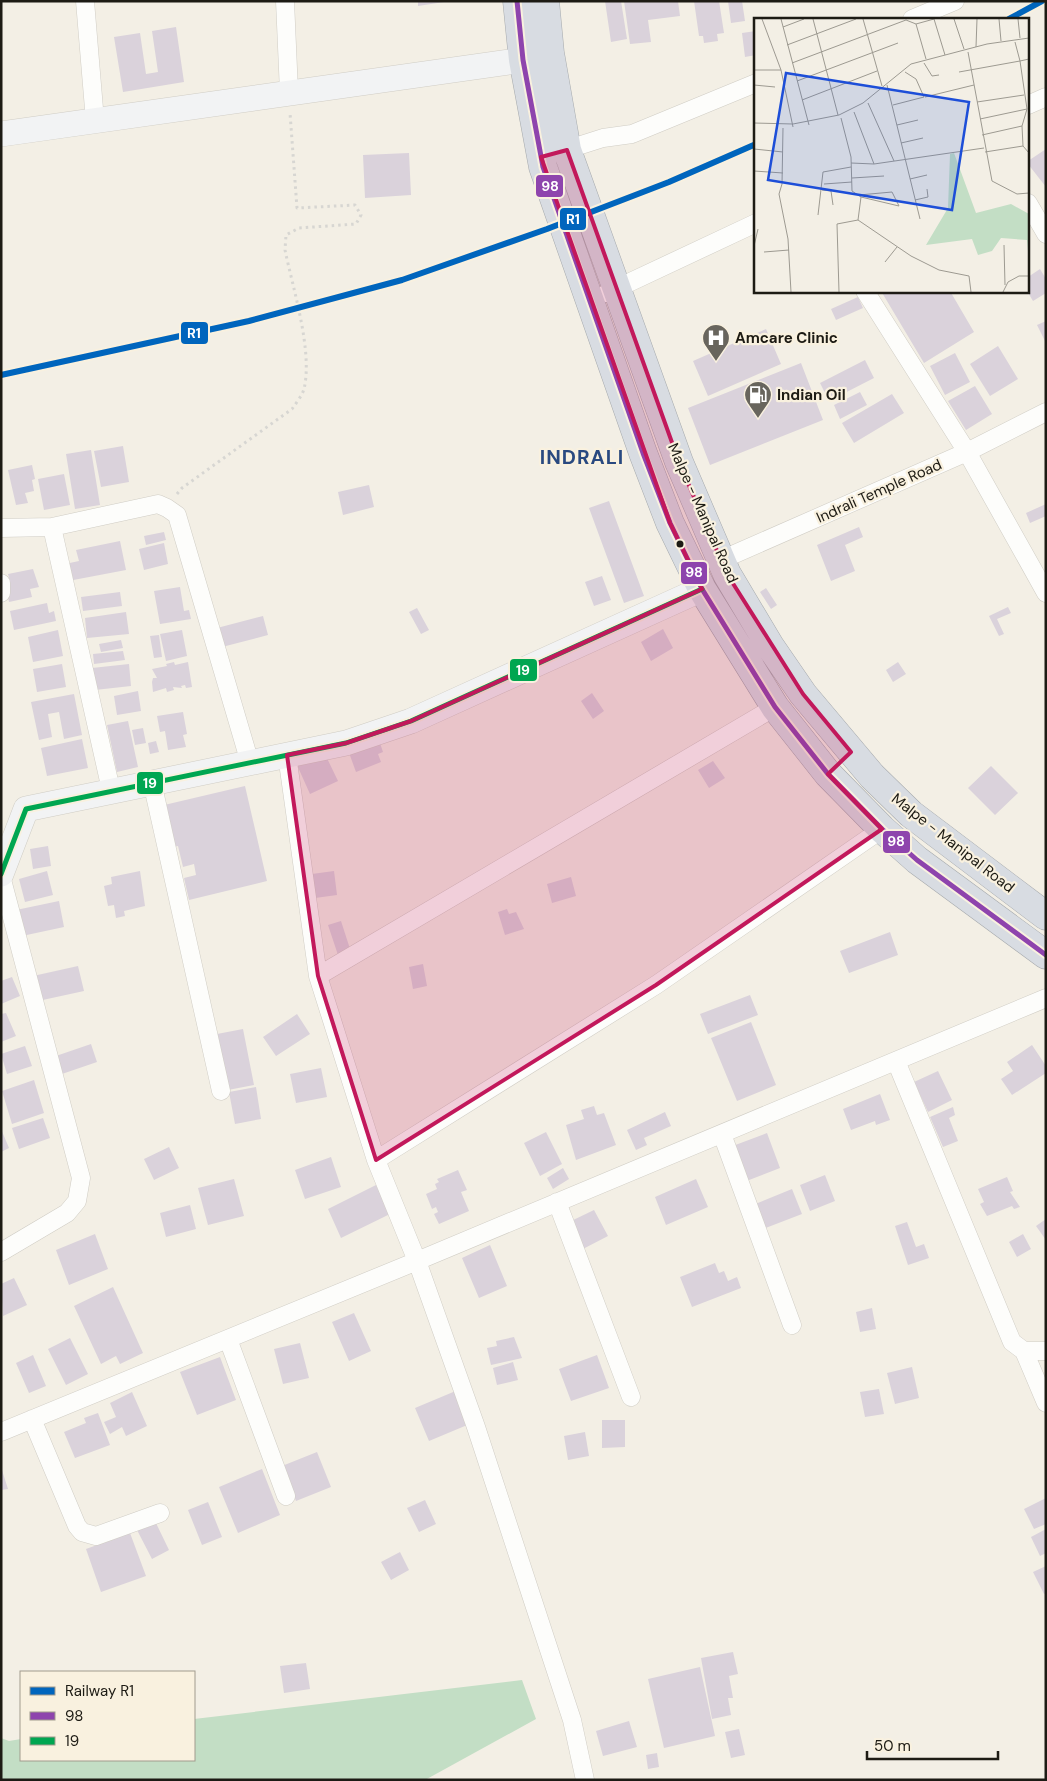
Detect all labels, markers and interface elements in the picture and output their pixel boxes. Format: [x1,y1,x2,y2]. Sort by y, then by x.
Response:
inset map [754,18,1030,292]
line badge: 98 [535,174,564,198]
text: 98 [541,177,559,195]
line badge: R1 [559,207,587,231]
text: R1 [566,210,580,228]
line badge: R1 [180,321,209,345]
hospital icon: Amcare Clinic [701,323,731,362]
text: R1 [187,324,201,342]
place label: Amcare Clinic [735,328,838,348]
fuel station icon: Indian Oil [743,380,773,419]
place label: Indian Oil [777,385,846,405]
street label: Malpe - Manipal Road [663,440,743,586]
district label: INDRALI [540,444,624,470]
street label: Indrali Temple Road [813,454,945,528]
unlabelled marker [675,539,685,549]
line badge: 98 [680,561,708,585]
text: 98 [685,563,703,581]
line badge: 19 [509,658,538,682]
text: 19 [516,661,530,679]
line badge: 19 [136,771,164,795]
text: 19 [143,774,157,792]
street label: Malpe - Manipal Road [887,789,1019,897]
line badge: 98 [882,830,911,854]
text: 98 [887,832,905,850]
legend [20,1671,195,1761]
text: Railway R1 [65,1681,134,1701]
text: 98 [65,1706,83,1726]
scale bar [867,1728,998,1760]
text: 19 [65,1731,79,1751]
text: 50 m [874,1736,911,1756]

